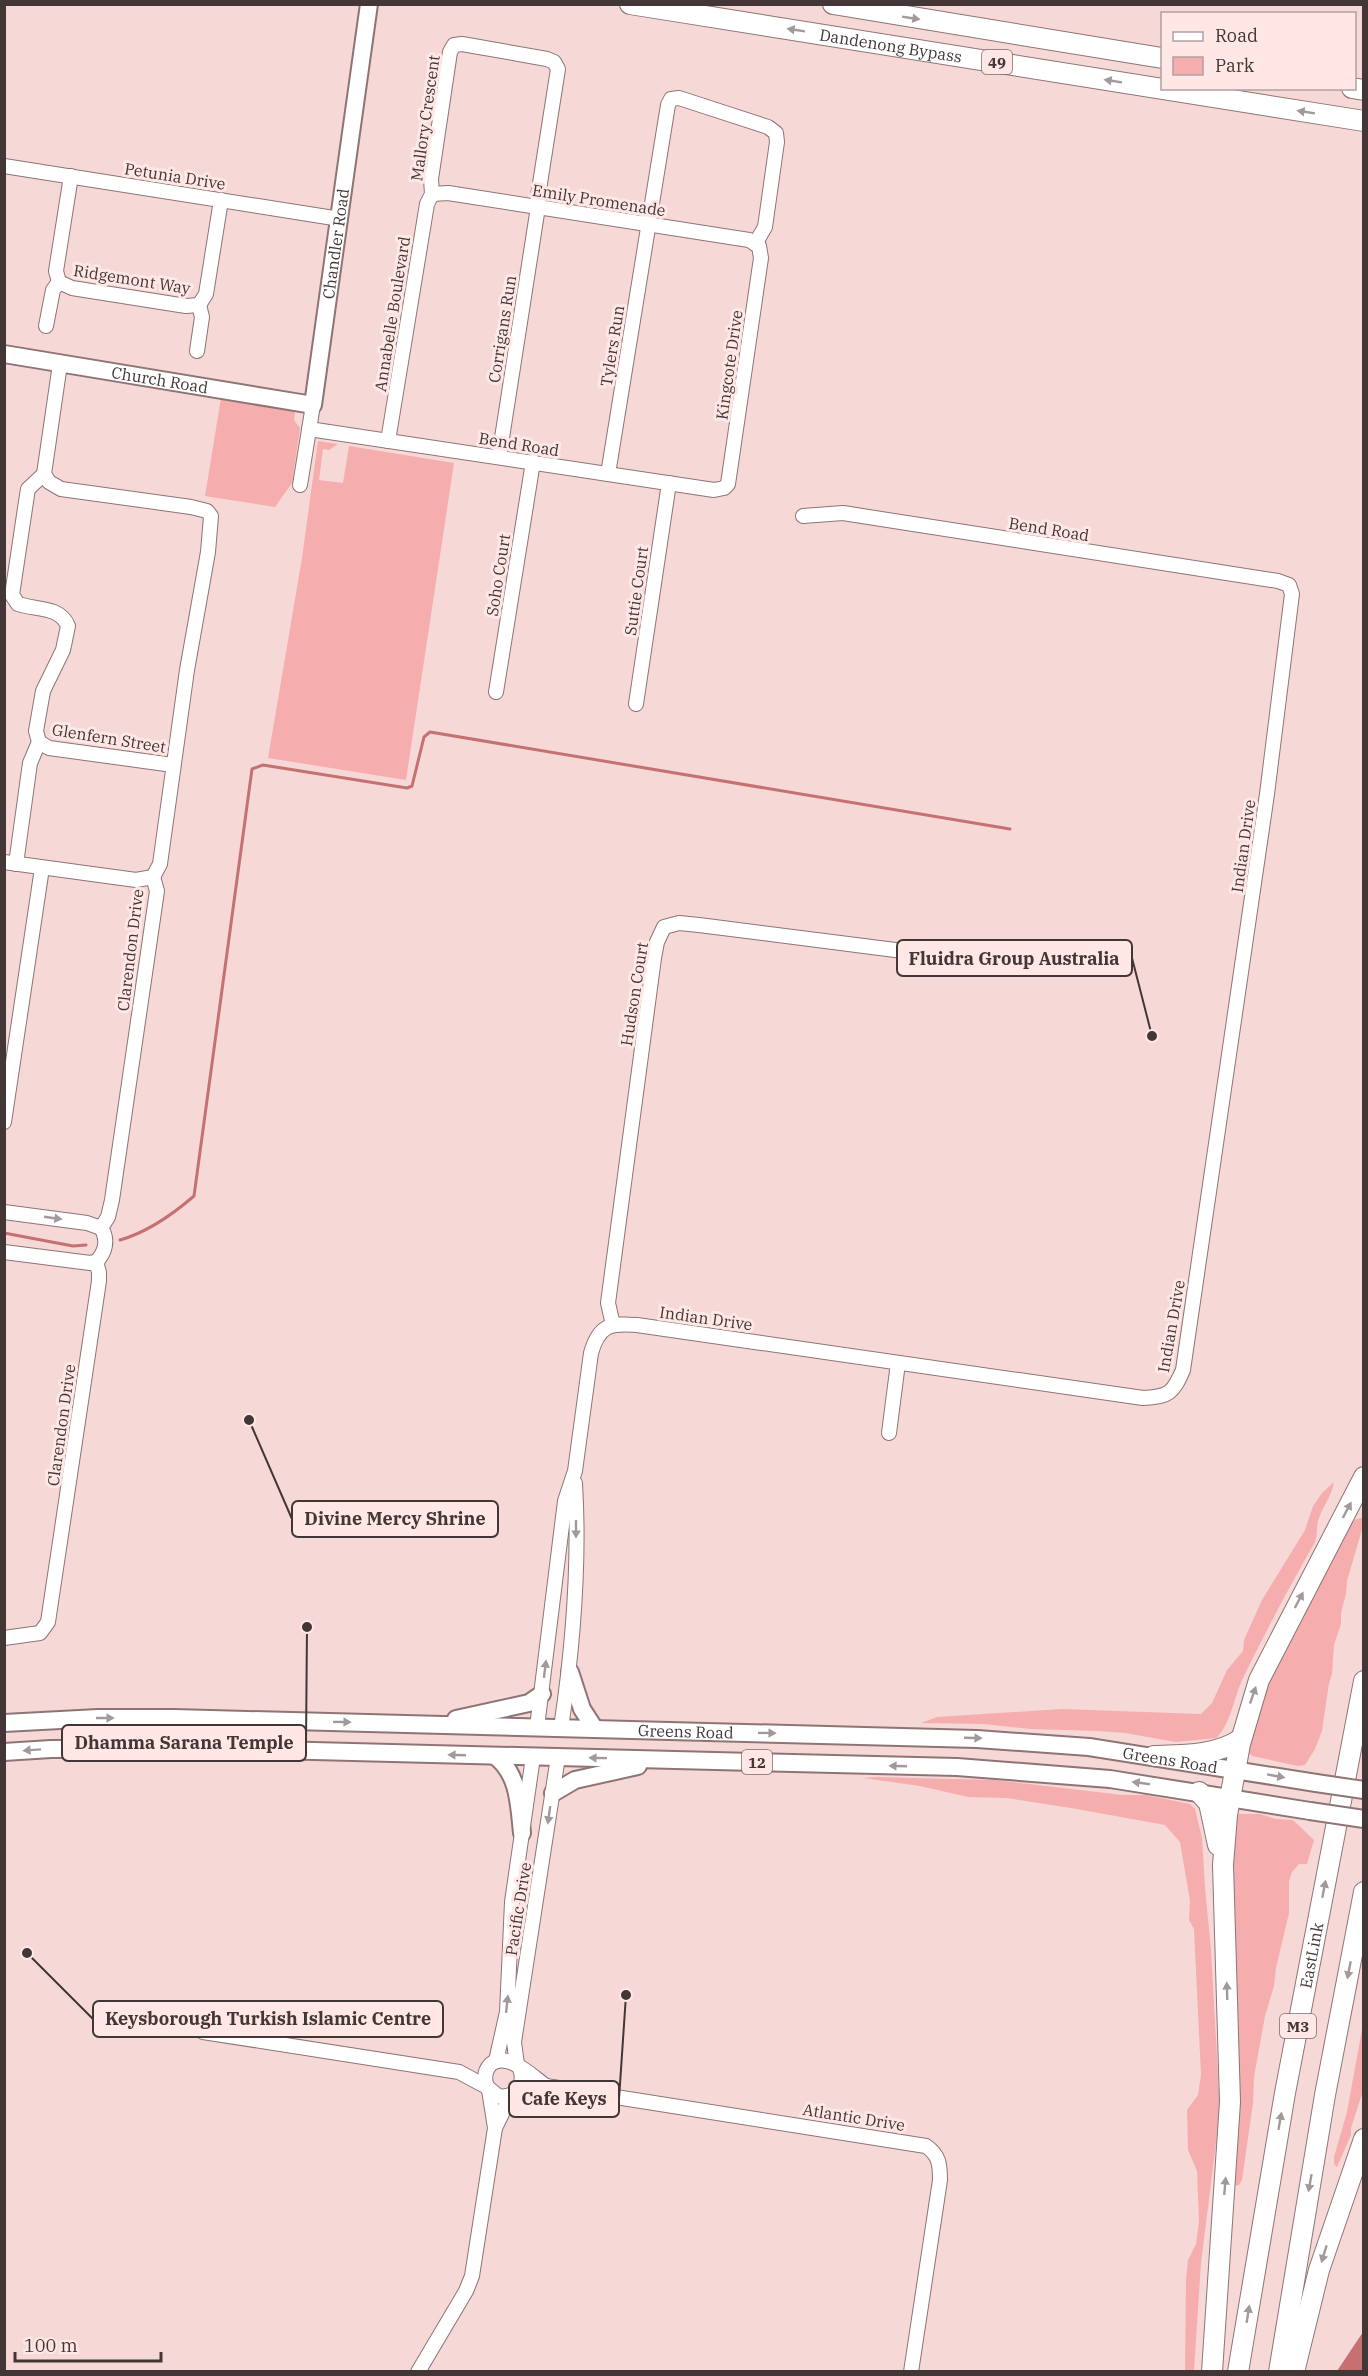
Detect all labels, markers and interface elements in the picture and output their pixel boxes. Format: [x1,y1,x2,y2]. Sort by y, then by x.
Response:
legend [1161,12,1356,90]
one-way arrow [902,13,921,22]
street label: Dandenong Bypass [818,24,963,67]
text: Road [1215,24,1258,47]
one-way arrow [787,25,806,34]
road number: 49 [982,50,1012,74]
street label: Mallory Crescent [406,53,444,182]
text: Park [1215,54,1255,77]
one-way arrow [1104,76,1123,85]
one-way arrow [1296,107,1315,116]
street label: Petunia Drive [123,158,227,194]
street label: Emily Promenade [531,180,667,220]
street label: Chandler Road [318,187,353,300]
street label: Annabelle Boulevard [370,235,414,393]
street label: Ridgemont Way [72,260,192,298]
street label: Corrigans Run [484,274,520,384]
street label: Tylers Run [596,304,628,388]
street label: Kingcote Drive [711,309,747,421]
street label: Church Road [110,362,210,398]
street label: Bend Road [477,428,561,460]
street label: Bend Road [1007,513,1091,545]
street label: Soho Court [482,532,514,618]
street label: Suttie Court [620,545,652,637]
street label: Glenfern Street [51,719,168,757]
street label: Indian Drive [1227,798,1259,894]
street label: Clarendon Drive [113,888,147,1012]
street label: Hudson Court [616,940,652,1047]
callout: Fluidra Group Australia [897,940,1132,976]
text: Fluidra Group Australia [908,947,1120,970]
one-way arrow [44,1214,63,1223]
street label: Indian Drive [1153,1278,1189,1374]
street label: Indian Drive [658,1302,754,1334]
street label: Clarendon Drive [43,1363,79,1487]
callout: Divine Mercy Shrine [292,1501,498,1537]
one-way arrow [1342,1502,1352,1519]
text: Divine Mercy Shrine [304,1507,486,1530]
one-way arrow [571,1520,581,1539]
one-way arrow [1293,1591,1303,1609]
one-way arrow [541,1660,550,1679]
one-way arrow [1249,1686,1259,1704]
one-way arrow [95,1713,114,1723]
one-way arrow [332,1717,351,1727]
street label: Greens Road [638,1720,734,1743]
callout: Dhamma Sarana Temple [62,1725,306,1761]
one-way arrow [757,1728,776,1738]
text: Dhamma Sarana Temple [74,1731,294,1754]
one-way arrow [963,1734,982,1743]
street label: Greens Road [1121,1743,1219,1777]
one-way arrow [22,1745,41,1755]
one-way arrow [448,1750,467,1759]
road number: 12 [742,1750,772,1774]
one-way arrow [589,1754,608,1763]
one-way arrow [889,1761,908,1770]
one-way arrow [1266,1772,1285,1781]
one-way arrow [1132,1779,1151,1788]
one-way arrow [545,1806,554,1825]
street label: Pacific Drive [501,1861,535,1957]
one-way arrow [1320,1879,1329,1898]
street label: EastLink [1295,1920,1328,1990]
one-way arrow [1344,1961,1353,1980]
one-way arrow [1223,1981,1232,2000]
one-way arrow [502,1994,512,2013]
callout: Keysborough Turkish Islamic Centre [93,2001,443,2037]
text: Keysborough Turkish Islamic Centre [105,2007,431,2030]
road number: M3 [1280,2014,1316,2038]
callout: Cafe Keys [509,2081,619,2117]
text: Cafe Keys [521,2087,607,2110]
street label: Atlantic Drive [801,2099,907,2135]
one-way arrow [1276,2112,1285,2131]
one-way arrow [1305,2174,1314,2193]
one-way arrow [1220,2176,1230,2195]
one-way arrow [1319,2245,1328,2263]
one-way arrow [1243,2304,1252,2323]
scale bar [15,2325,160,2363]
text: 100 m [24,2334,78,2357]

